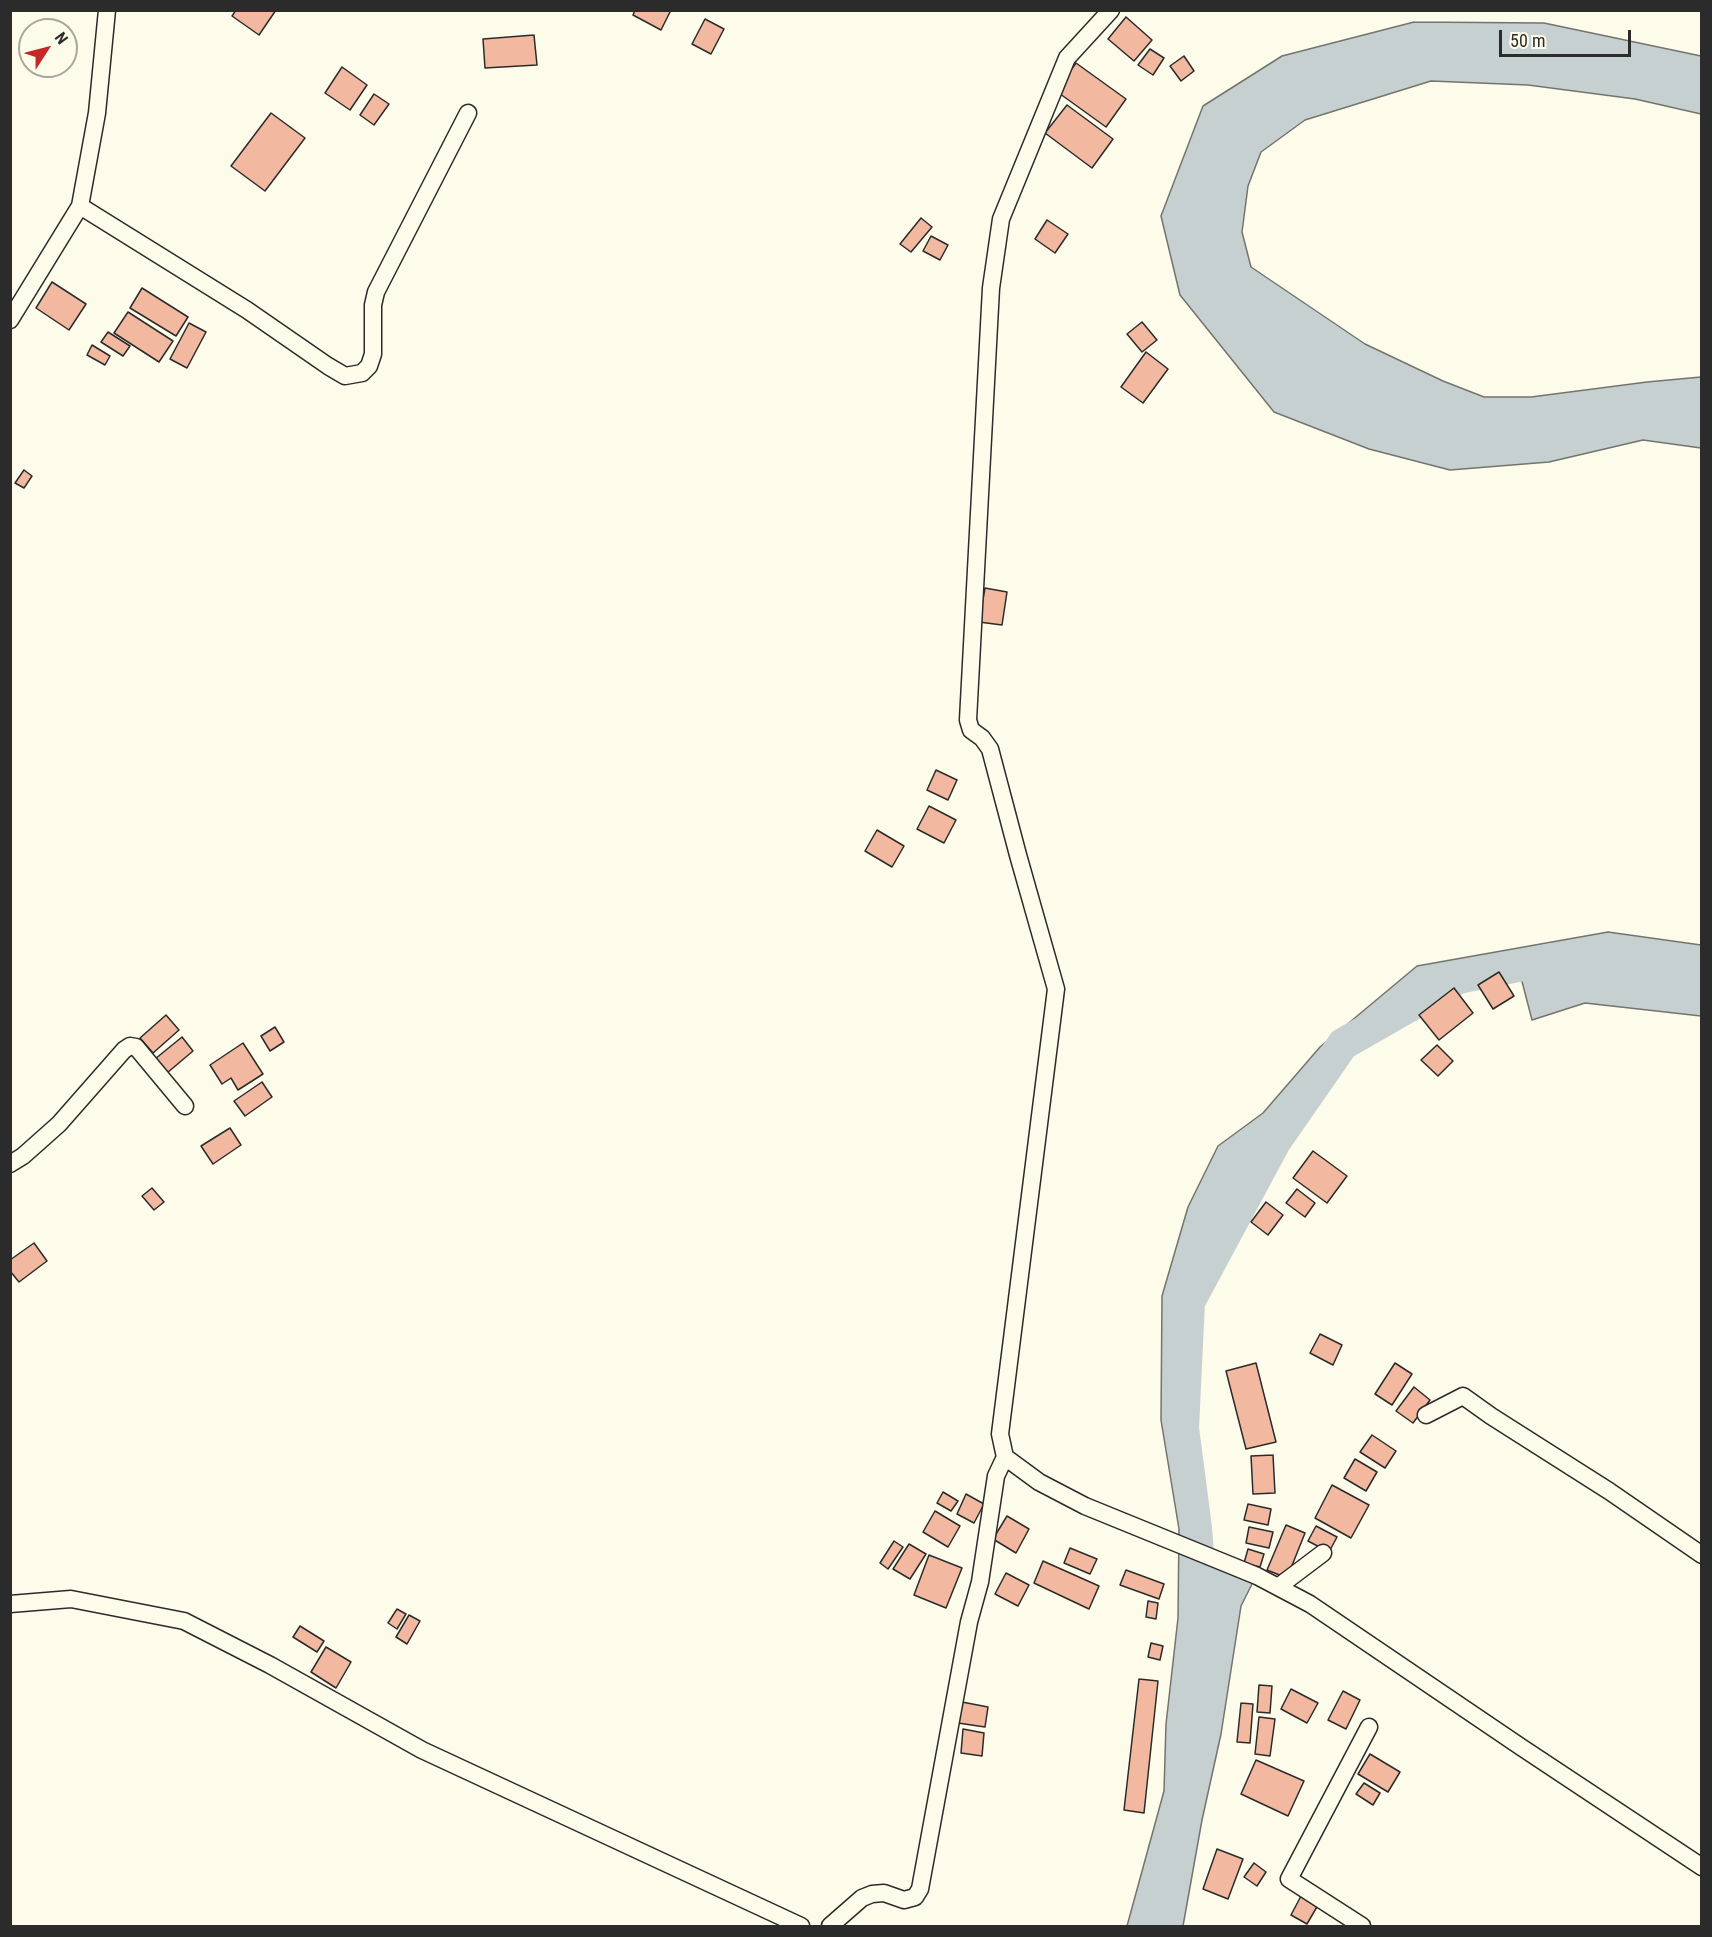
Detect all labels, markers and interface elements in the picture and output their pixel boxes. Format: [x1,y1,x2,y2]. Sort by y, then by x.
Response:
north arrow [18,18,78,78]
scale bar [1502,18,1634,56]
text: N [51,29,72,48]
text: 50 m [1510,30,1545,51]

